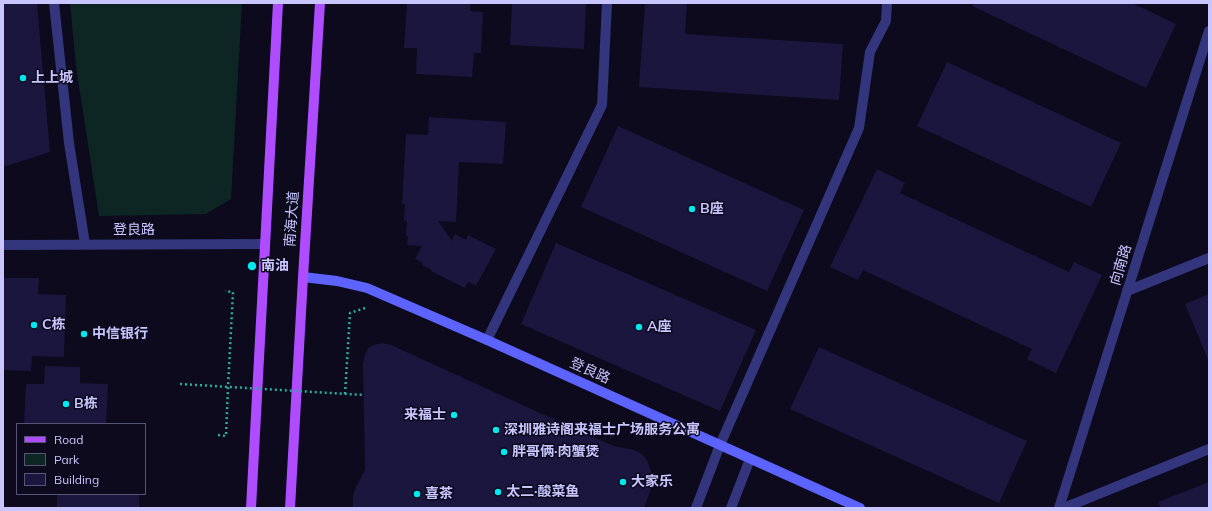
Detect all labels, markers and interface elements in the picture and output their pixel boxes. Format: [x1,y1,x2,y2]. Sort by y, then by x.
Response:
place label: 上上城 [31,70,73,86]
marker: 上上城 [18,73,28,83]
street label: 南海大道 [282,190,302,248]
place label: B座 [700,201,724,217]
marker: B座 [687,204,697,214]
street label: 登良路 [113,222,155,238]
street label: 向南路 [1107,242,1135,288]
place label: 南油 [261,258,289,274]
marker: 南油 [246,260,258,272]
place label: C栋 [42,317,66,333]
place label: A座 [647,319,671,335]
marker: C栋 [29,320,39,330]
marker: A座 [634,322,644,332]
place label: 中信银行 [92,326,148,342]
marker: 中信银行 [79,329,89,339]
street label: 登良路 [567,355,613,387]
place label: B栋 [74,396,98,412]
marker: B栋 [61,399,71,409]
place label: 来福士 [404,407,446,423]
marker: 来福士 [449,410,459,420]
place label: 深圳雅诗阁来福士广场服务公寓 [504,422,700,438]
legend [16,423,146,495]
marker: 深圳雅诗阁来福士广场服务公寓 [491,425,501,435]
text: Road [54,432,83,447]
place label: 胖哥俩·肉蟹煲 [512,444,600,460]
marker: 胖哥俩·肉蟹煲 [499,447,509,457]
text: Park [54,452,79,467]
text: Building [54,472,99,487]
place label: 大家乐 [631,474,673,490]
marker: 大家乐 [618,477,628,487]
place label: 太二·酸菜鱼 [506,484,580,500]
place label: 喜茶 [425,486,453,502]
marker: 太二·酸菜鱼 [493,487,503,497]
marker: 喜茶 [412,489,422,499]

